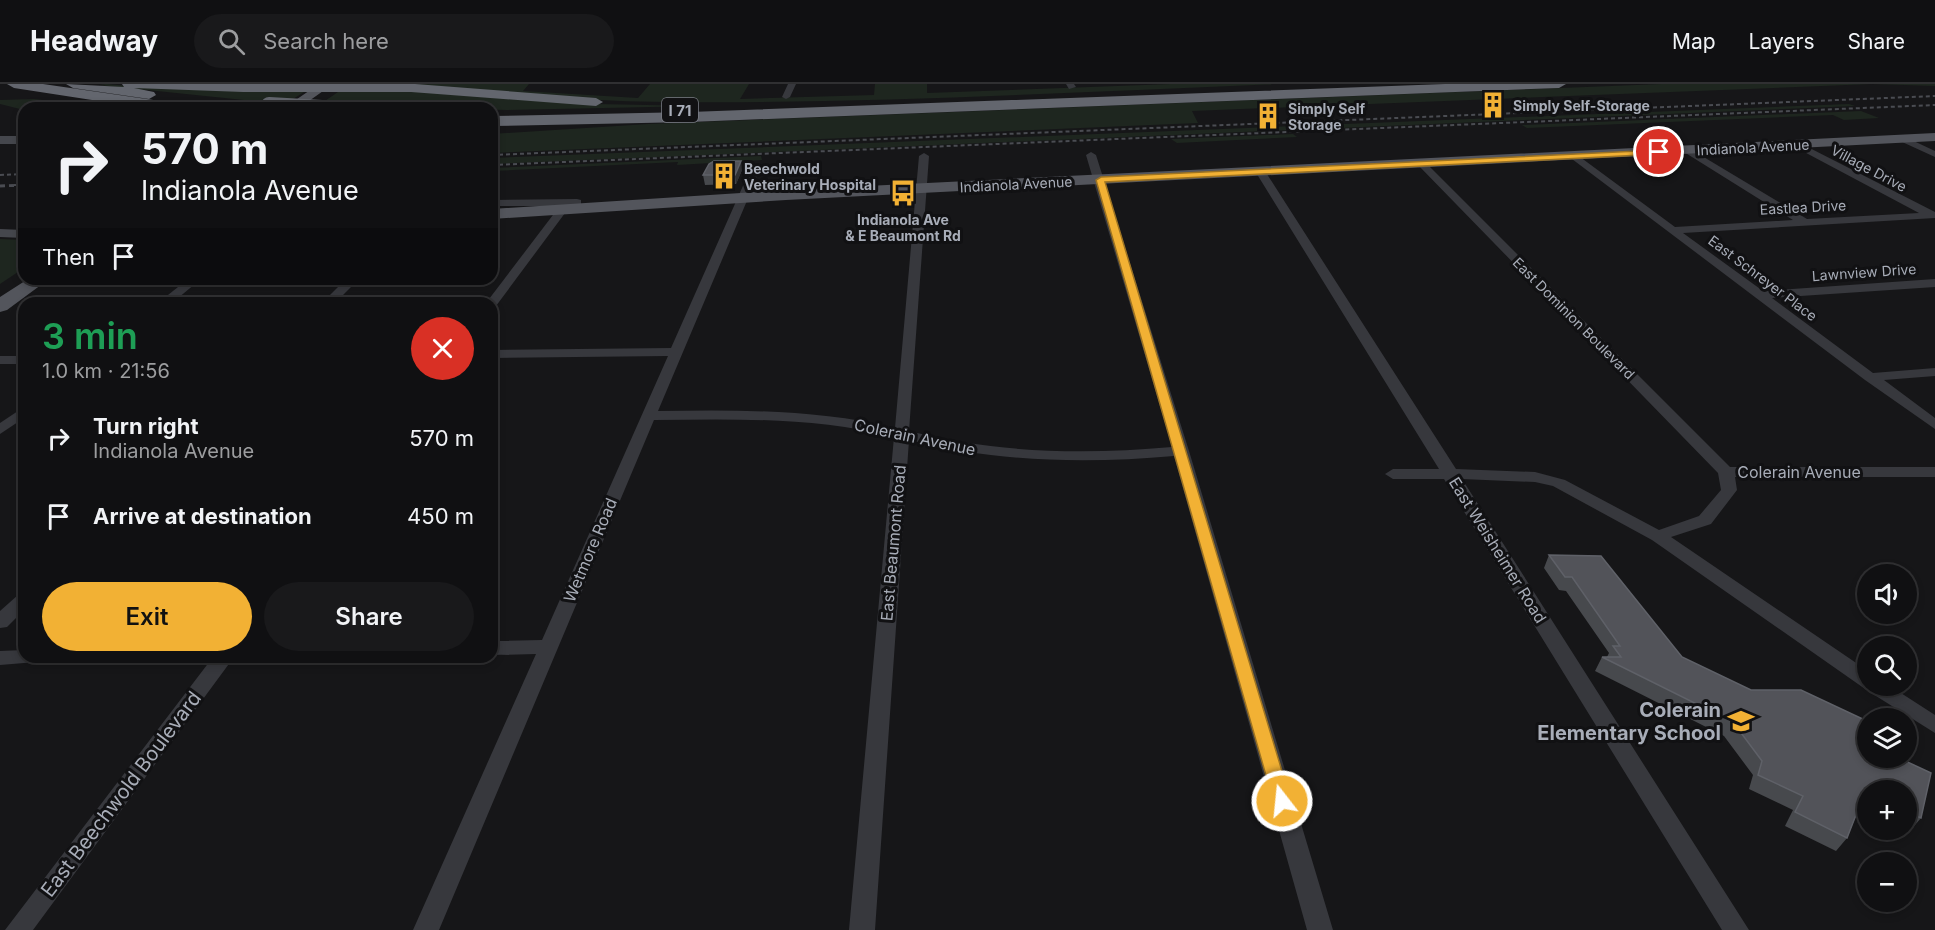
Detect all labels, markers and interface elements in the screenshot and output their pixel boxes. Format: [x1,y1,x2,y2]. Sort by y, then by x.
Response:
search box [194,14,614,68]
text: Headway [30,24,158,58]
icon: search [215,25,248,58]
text: Search here [263,28,389,54]
text: Map [1672,29,1716,54]
text: Layers [1749,29,1815,54]
text: Share [1848,29,1905,54]
building icon: Simply Self-Storage [1478,90,1508,120]
place label: Simply Self-Storage [1513,97,1650,114]
road number: I 71 [662,98,698,122]
place label: Simply Self Storage [1288,100,1366,133]
building icon: Simply Self Storage [1253,101,1283,131]
text: 570 m [141,123,268,174]
icon: right [42,126,120,204]
pin [1633,126,1684,177]
icon: arrive [1642,135,1675,168]
street label: Indianola Avenue [1696,136,1810,158]
street label: Village Drive [1828,141,1910,195]
place label: Beechwold Veterinary Hospital [744,160,876,193]
building icon: Beechwold Veterinary Hospital [709,161,739,191]
street label: Indianola Avenue [959,173,1073,195]
text: Indianola Avenue [141,174,359,207]
bus stop icon: Indianola Ave & E Beaumont Rd [888,178,918,208]
street label: Eastlea Drive [1759,196,1847,218]
place label: Indianola Ave & E Beaumont Rd [845,211,961,244]
street label: East Schreyer Place [1705,232,1821,324]
icon: arrive [107,240,140,273]
text: Then [42,244,95,270]
street label: East Dominion Boulevard [1510,254,1638,382]
street label: Lawnview Drive [1811,260,1917,284]
text: 3 min [42,314,138,358]
button: close [411,317,474,380]
text: 1.0 km · 21:56 [42,359,170,383]
text: Turn right [93,413,199,439]
street label: Colerain Avenue [853,414,977,460]
icon: right [42,422,75,455]
text: 570 m [409,425,474,451]
text: Indianola Avenue [93,439,254,463]
street label: Colerain Avenue [1737,462,1861,482]
street label: East Beaumont Road [876,464,910,622]
street label: East Weisheimer Road [1445,473,1551,627]
street label: Wetmore Road [559,495,621,605]
icon: arrive [42,500,75,533]
text: Arrive at destination [93,503,312,529]
text: 450 m [407,503,474,529]
map controls [1857,564,1917,912]
button: sound [1857,564,1917,624]
button: Exit [42,582,252,651]
button: Share [264,582,474,651]
button: search [1857,636,1917,696]
street label: East Beechwold Boulevard [36,686,206,902]
place label: Colerain Elementary School [1537,698,1721,745]
school or university icon: Colerain Elementary School [1726,706,1756,736]
button: layers [1857,708,1917,768]
position arrow [1250,769,1314,833]
button: + [1857,780,1917,840]
button: − [1857,852,1917,912]

